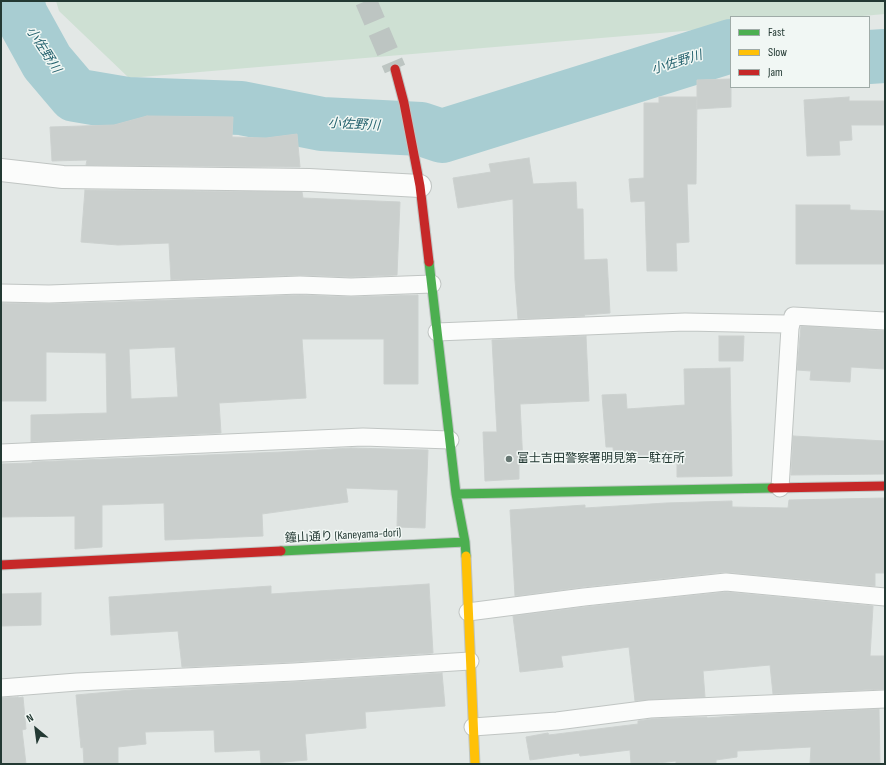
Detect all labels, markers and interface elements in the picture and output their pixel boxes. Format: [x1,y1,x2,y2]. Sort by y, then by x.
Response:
legend [730,16,870,88]
water label: 小佐野川 [22,24,64,76]
text: Fast [768,25,785,40]
text: Slow [768,45,787,60]
water label: 小佐野川 [650,48,704,78]
text: Jam [768,65,783,80]
water label: 小佐野川 [328,116,380,134]
place label: 富士吉田警察署明見第一駐在所 [517,452,685,466]
marker: 富士吉田警察署明見第一駐在所 [504,454,514,464]
street label: 鐘山通り (Kaneyama-dori) [284,526,402,546]
north arrow [16,709,56,749]
text: N [24,711,36,725]

